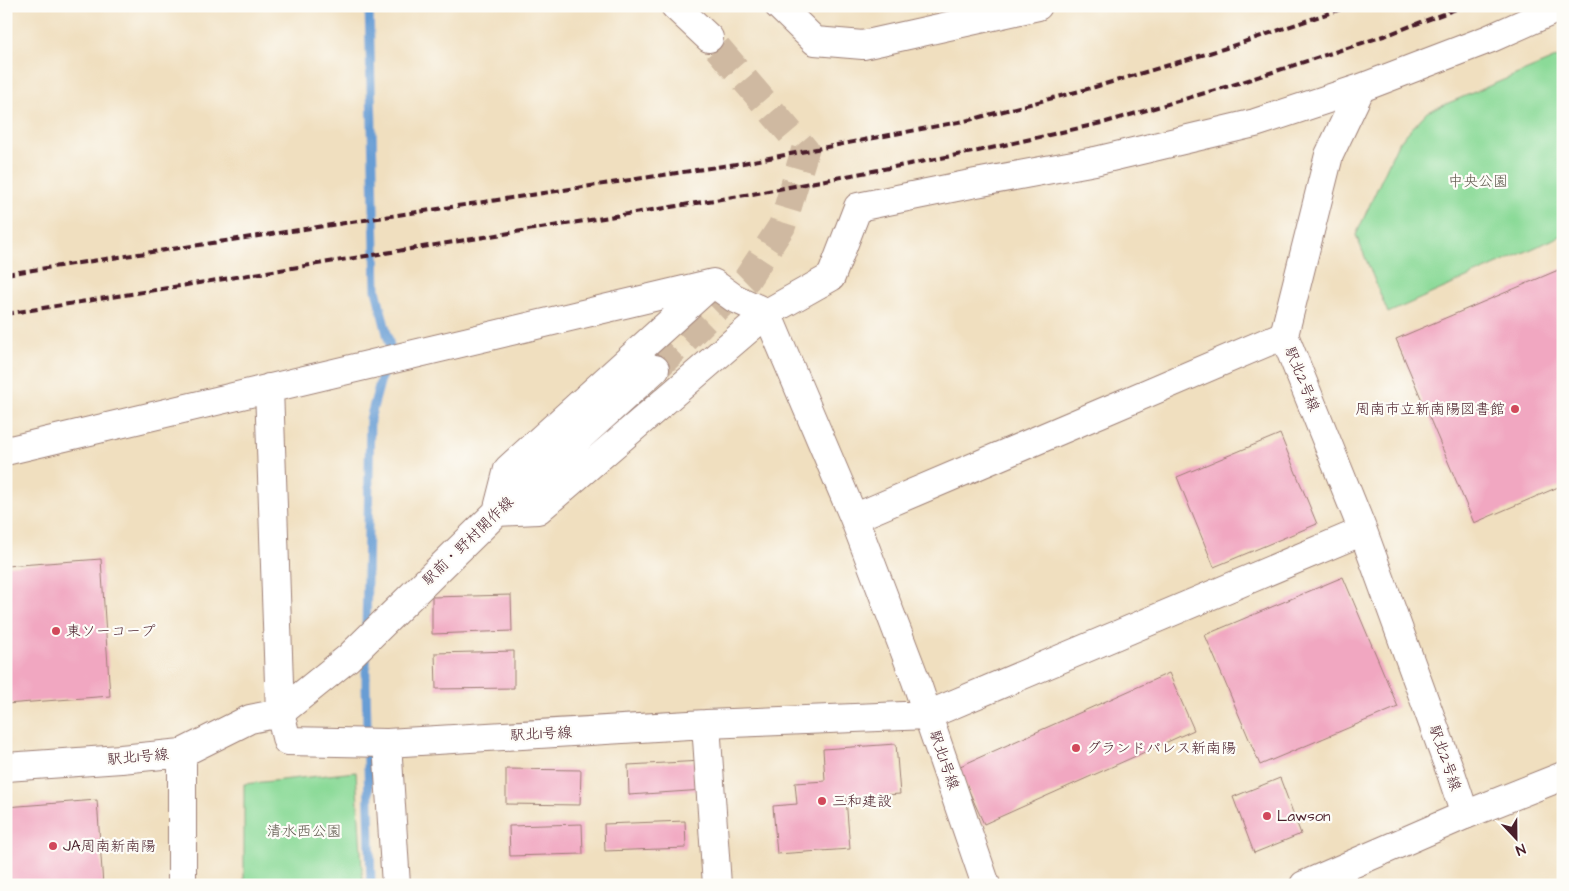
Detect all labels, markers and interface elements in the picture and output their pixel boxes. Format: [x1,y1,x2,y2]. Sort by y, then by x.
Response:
park label: 中央公園 [1448,171,1508,192]
street label: 駅北2号線 [1279,343,1325,415]
place label: 周南市立新南陽図書館 [1355,399,1505,420]
marker: 周南市立新南陽図書館 [1509,403,1521,415]
street label: 駅前・野村開作線 [418,492,518,590]
place label: 東ソーコープ [66,621,155,642]
marker: 東ソーコープ [50,625,62,637]
street label: 駅北1号線 [510,722,572,746]
street label: 駅北2号線 [1424,722,1466,794]
street label: 駅北1号線 [924,727,964,793]
place label: グランドパレス新南陽 [1086,738,1236,759]
marker: グランドパレス新南陽 [1070,742,1082,754]
street label: 駅北1号線 [106,744,170,770]
place label: 三和建設 [832,791,892,812]
marker: 三和建設 [816,795,828,807]
place label: Lawson [1277,806,1331,827]
marker: Lawson [1261,810,1273,822]
north arrow [1492,814,1542,864]
park label: 清水西公園 [266,821,342,842]
place label: JA周南新南陽 [63,836,156,857]
text: N [1512,838,1528,860]
marker: JA周南新南陽 [47,840,59,852]

